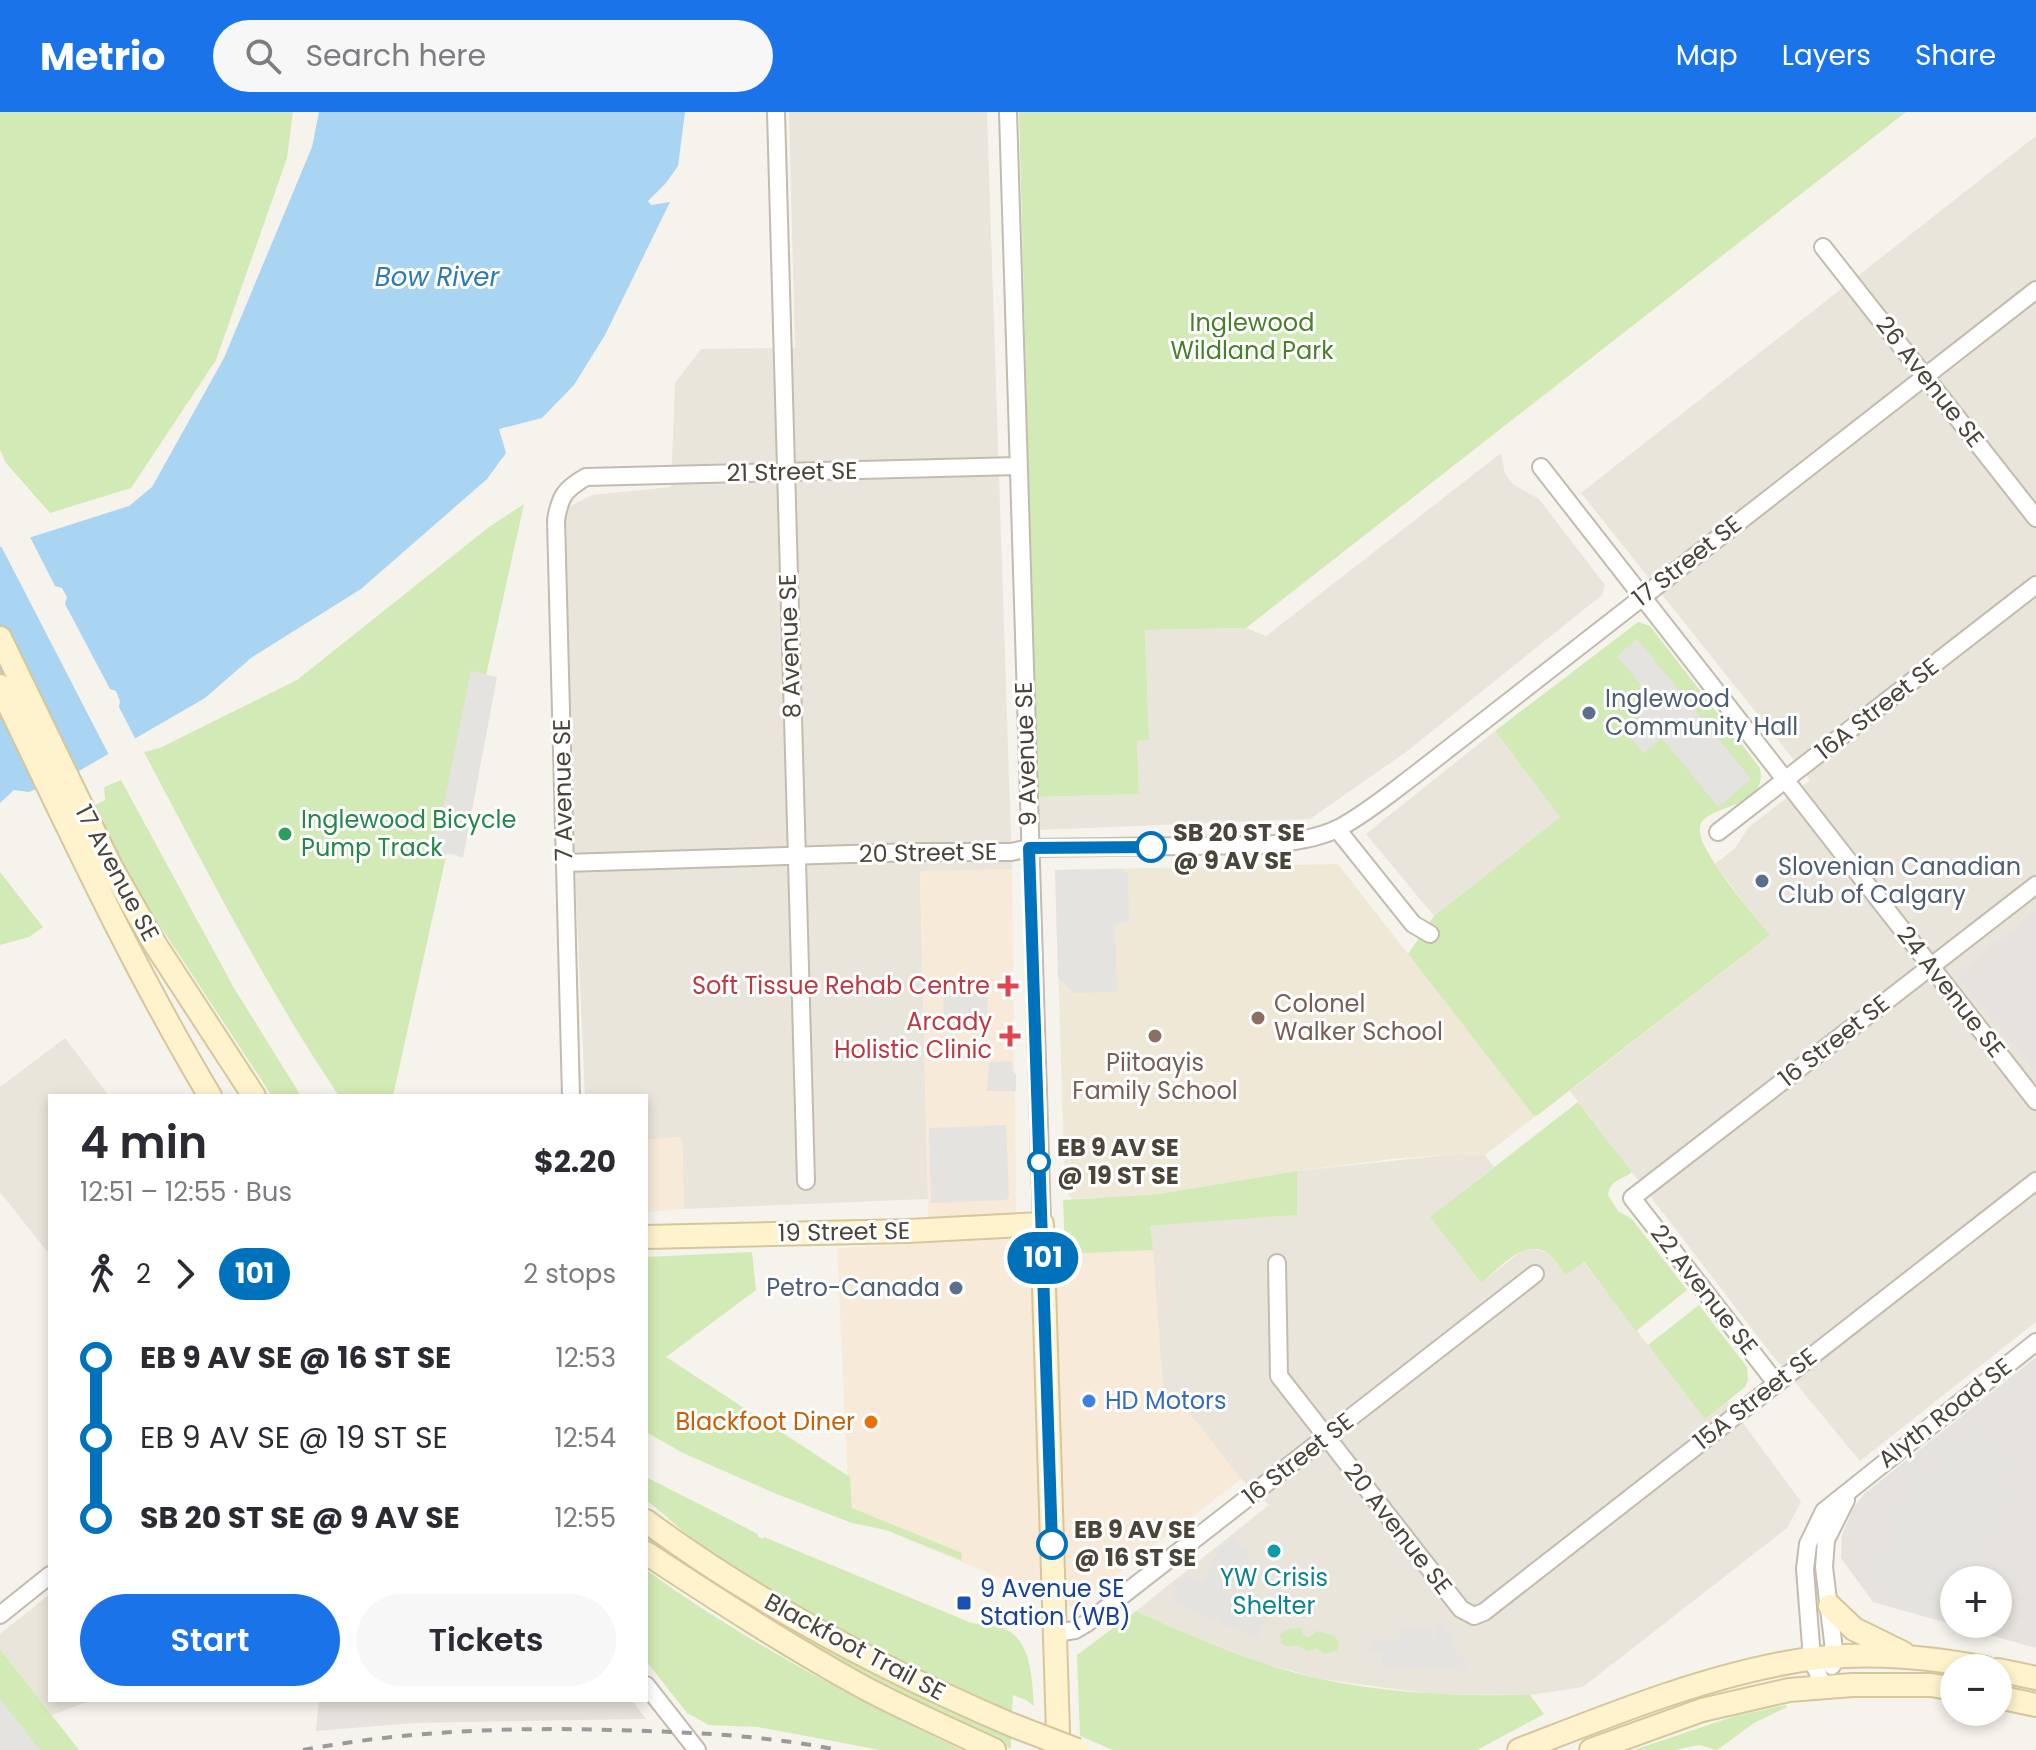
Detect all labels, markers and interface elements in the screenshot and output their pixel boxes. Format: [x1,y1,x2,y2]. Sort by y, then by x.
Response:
search box [213,20,773,92]
text: Metrio [40,30,165,83]
icon: search [241,34,285,78]
text: Search here [305,34,486,77]
text: Map [1676,36,1738,75]
text: Layers [1782,36,1871,75]
text: Share [1915,36,1996,75]
water label: Bow River [375,259,500,295]
park label: Inglewood Wildland Park [1170,306,1334,367]
street label: 26 Avenue SE [1869,309,1992,454]
street label: 21 Street SE [726,454,858,489]
street label: 17 Street SE [1625,507,1748,614]
street label: 8 Avenue SE [770,573,809,719]
street label: 16A Street SE [1808,650,1945,767]
street label: 9 Avenue SE [1006,681,1045,827]
place label: Inglewood Community Hall [1605,682,1798,743]
marker: Inglewood Community Hall [1580,704,1598,722]
street label: 7 Avenue SE [545,719,580,862]
street label: 17 Avenue SE [68,799,167,947]
place label: Inglewood Bicycle Pump Track [301,803,516,864]
place label: SB 20 ST SE @ 9 AV SE [1173,816,1305,877]
marker: Inglewood Bicycle Pump Track [276,825,294,843]
marker: SB 20 ST SE @ 9 AV SE [1136,832,1166,862]
street label: 20 Street SE [859,835,997,870]
place label: Slovenian Canadian Club of Calgary [1778,850,2021,911]
marker: Slovenian Canadian Club of Calgary [1753,872,1771,890]
street label: 24 Avenue SE [1890,919,2013,1064]
place label: Soft Tissue Rehab Centre [692,969,990,1002]
marker: Soft Tissue Rehab Centre [997,975,1019,997]
place label: Colonel Walker School [1274,987,1443,1048]
street label: 16 Street SE [1771,987,1896,1094]
place label: Arcady Holistic Clinic [834,1005,992,1066]
marker: Colonel Walker School [1249,1009,1267,1027]
marker: Arcady Holistic Clinic [999,1025,1021,1047]
marker: Piitoayis Family School [1146,1027,1164,1045]
place label: Piitoayis Family School [1072,1046,1238,1107]
text: 4 min [80,1112,207,1173]
place label: EB 9 AV SE @ 19 ST SE [1057,1131,1179,1192]
text: $2.20 [534,1140,616,1183]
marker: EB 9 AV SE @ 19 ST SE [1028,1151,1050,1173]
text: 12:51 – 12:55 · Bus [80,1174,292,1210]
street label: 19 Street SE [778,1214,910,1249]
street label: 22 Avenue SE [1643,1218,1766,1362]
line badge: 101 [997,1232,1089,1284]
text: 101 [1023,1238,1063,1277]
icon: walk [80,1252,124,1296]
icon: forward [163,1252,207,1296]
text: 101 [235,1254,274,1293]
text: 2 [136,1256,151,1292]
text: 2 stops [523,1256,616,1292]
place label: Petro-Canada [766,1271,940,1304]
marker: Petro-Canada [947,1279,965,1297]
text: EB 9 AV SE @ 16 ST SE [140,1336,451,1379]
text: 12:53 [556,1340,616,1376]
street label: 15A Street SE [1686,1340,1823,1457]
street label: Alyth Road SE [1871,1350,2018,1475]
place label: HD Motors [1105,1384,1227,1417]
marker: HD Motors [1080,1392,1098,1410]
place label: Blackfoot Diner [675,1405,855,1438]
street label: 16 Street SE [1235,1405,1360,1512]
marker: Blackfoot Diner [862,1413,880,1431]
text: EB 9 AV SE @ 19 ST SE [140,1416,448,1459]
text: 12:54 [555,1420,616,1456]
street label: 20 Avenue SE [1337,1456,1460,1601]
text: SB 20 ST SE @ 9 AV SE [140,1496,460,1539]
text: 12:55 [555,1500,616,1536]
place label: EB 9 AV SE @ 16 ST SE [1074,1513,1196,1574]
marker: EB 9 AV SE @ 16 ST SE [1037,1529,1067,1559]
marker: YW Crisis Shelter [1265,1542,1283,1560]
place label: YW Crisis Shelter [1220,1561,1328,1622]
map controls [1940,1566,2012,1726]
button: + [1940,1566,2012,1638]
place label: 9 Avenue SE Station (WB) [980,1572,1131,1633]
street label: Blackfoot Trail SE [759,1585,951,1708]
button: Start [80,1594,340,1686]
button: Tickets [356,1594,616,1686]
marker: 9 Avenue SE Station (WB) [955,1594,973,1612]
button: − [1940,1654,2012,1726]

